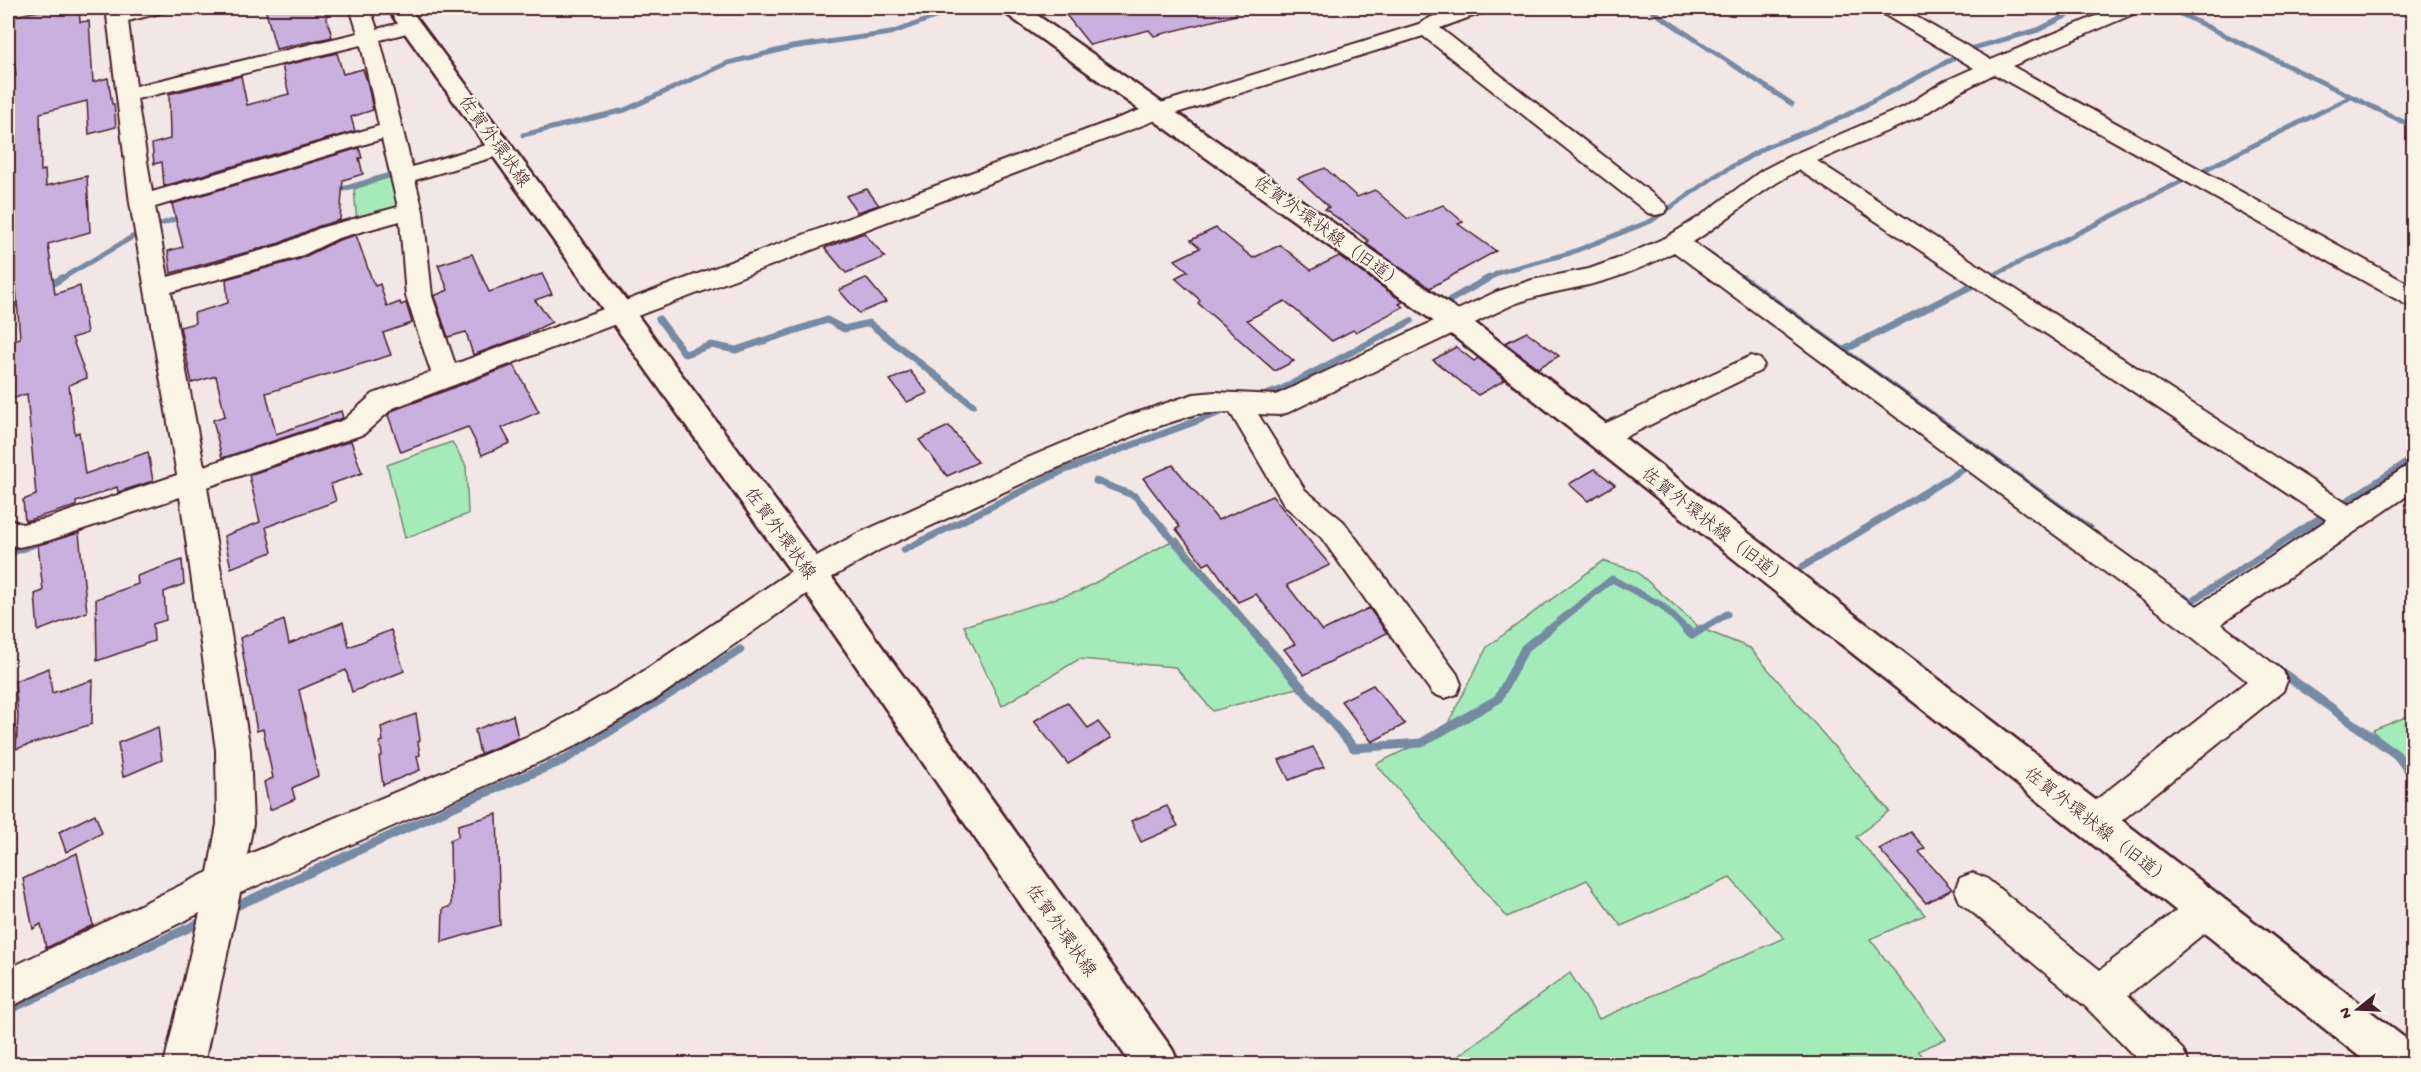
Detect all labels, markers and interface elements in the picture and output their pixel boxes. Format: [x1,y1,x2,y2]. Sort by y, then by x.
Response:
street label: 佐賀外環状線 [453,92,534,192]
street label: 佐賀外環状線（旧道） [1249,171,1408,295]
street label: 佐賀外環状線（旧道） [1636,463,1792,592]
street label: 佐賀外環状線 [739,484,820,584]
street label: 佐賀外環状線（旧道） [2019,763,2175,892]
street label: 佐賀外環状線 [1020,881,1100,982]
north arrow [2328,979,2388,1039]
text: N [2336,1004,2358,1020]

